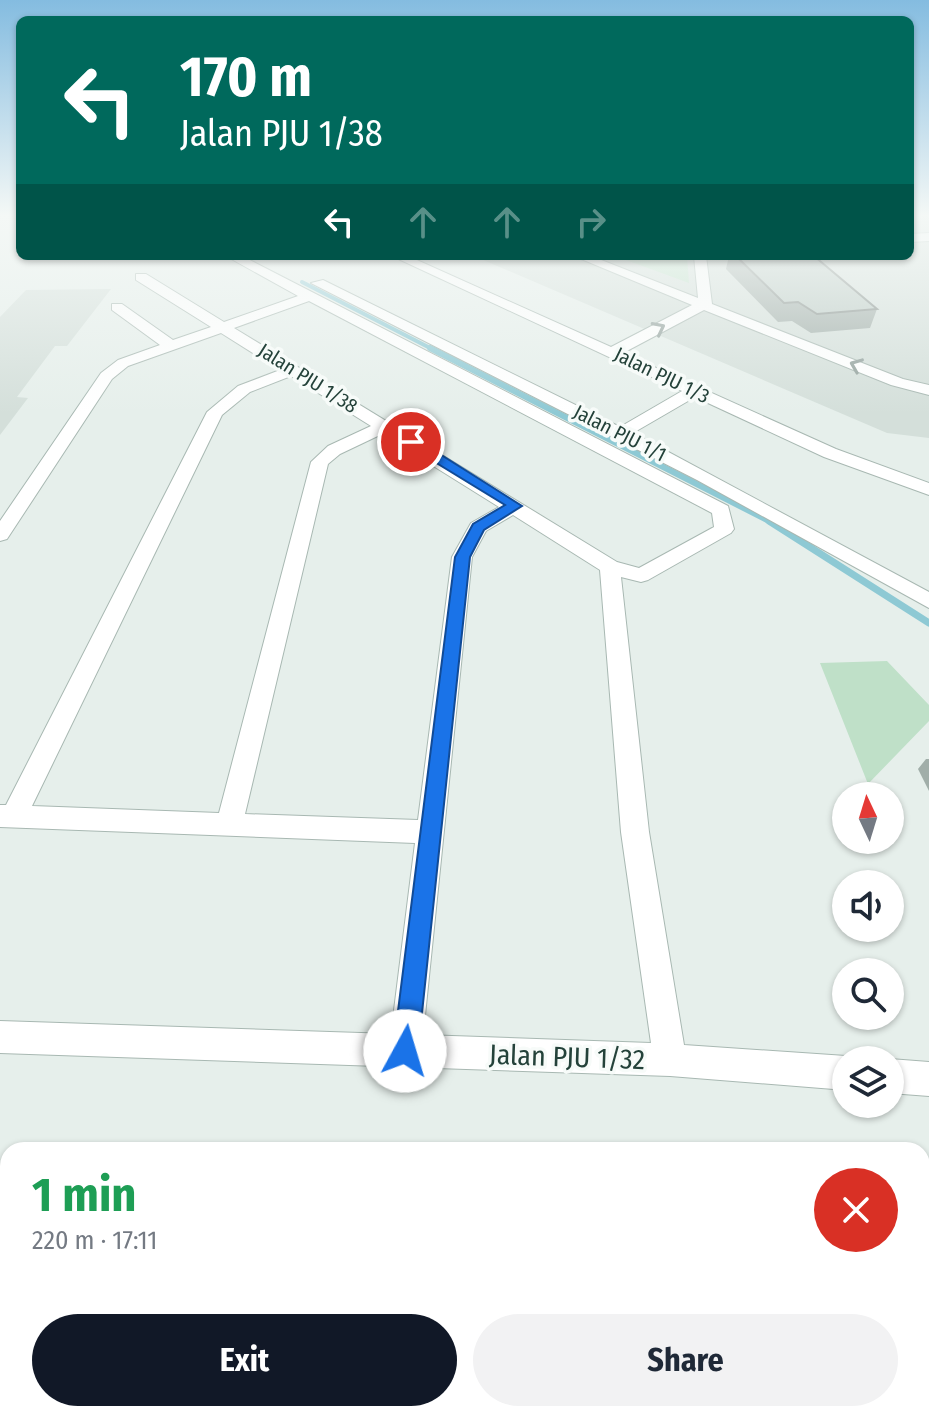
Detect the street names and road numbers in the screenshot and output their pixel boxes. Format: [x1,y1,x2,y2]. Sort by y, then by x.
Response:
street label: Jalan PJU 1/38 [254,338,362,418]
street label: Jalan PJU 1/3 [611,342,713,408]
street label: Jalan PJU 1/1 [570,399,670,467]
street label: Jalan PJU 1/32 [489,1038,645,1076]

